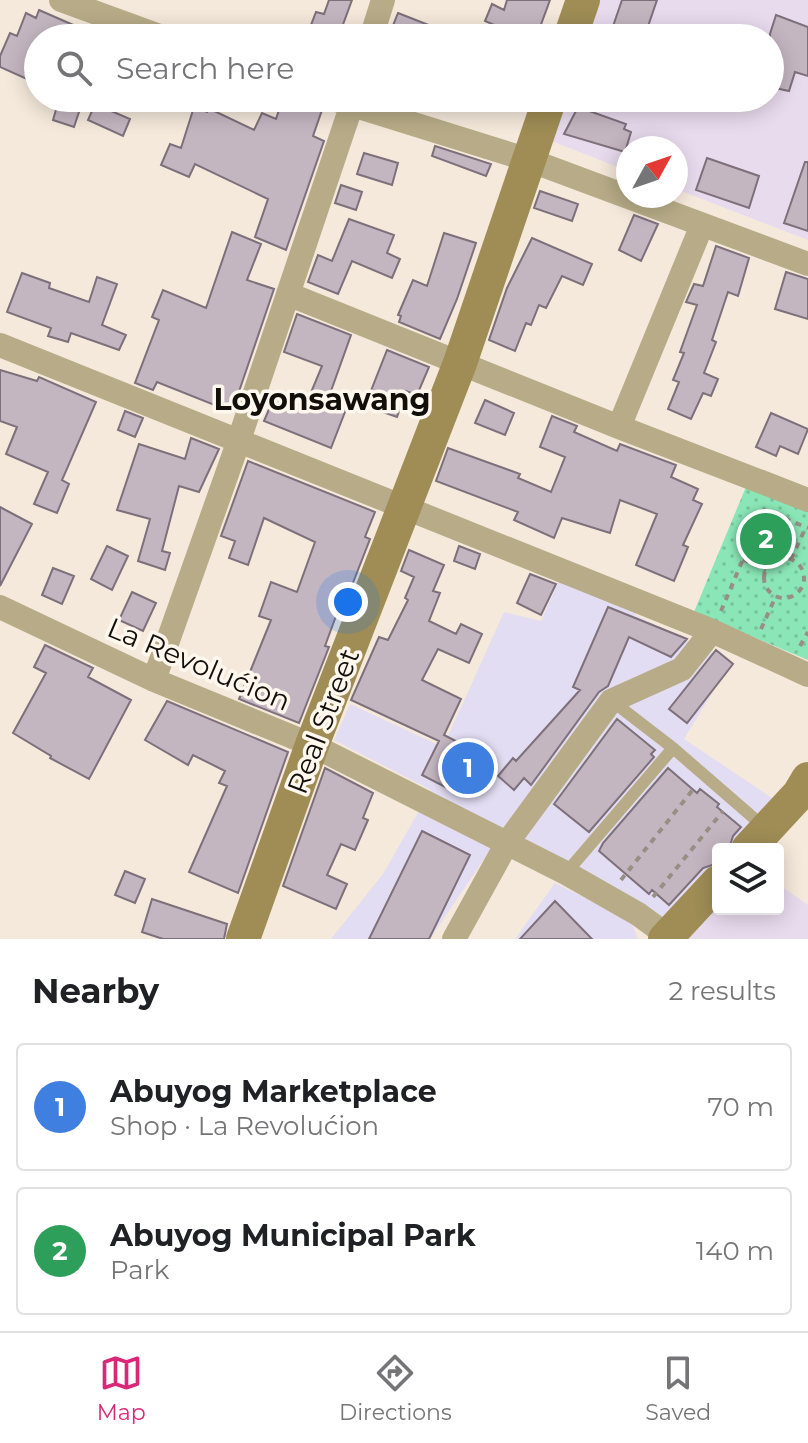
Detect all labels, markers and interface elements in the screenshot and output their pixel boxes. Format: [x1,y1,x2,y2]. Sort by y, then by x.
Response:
search box [24,24,784,112]
icon: search [52,46,96,90]
text: Search here [116,50,294,87]
north arrow [616,136,688,208]
district label: Loyonsawang [213,381,431,418]
pin: 2 [740,509,792,569]
your location [328,582,368,622]
street label: La Revolućion [102,610,296,718]
street label: Real Street [280,644,366,798]
pin: 1 [442,738,494,798]
map controls [712,843,784,915]
button: layers [712,843,784,915]
text: Nearby [32,970,159,1012]
text: 2 results [668,975,776,1007]
text: Abuyog Marketplace [110,1073,437,1110]
text: 1 [55,1091,65,1123]
text: 70 m [708,1091,774,1123]
text: Shop · La Revolućion [110,1110,379,1142]
text: Abuyog Municipal Park [110,1217,476,1254]
text: 2 [52,1235,68,1267]
text: 140 m [696,1235,774,1267]
text: Park [110,1254,169,1286]
tab: Map [97,1351,146,1426]
tab: Directions [339,1351,452,1426]
tab: Saved [645,1351,711,1426]

